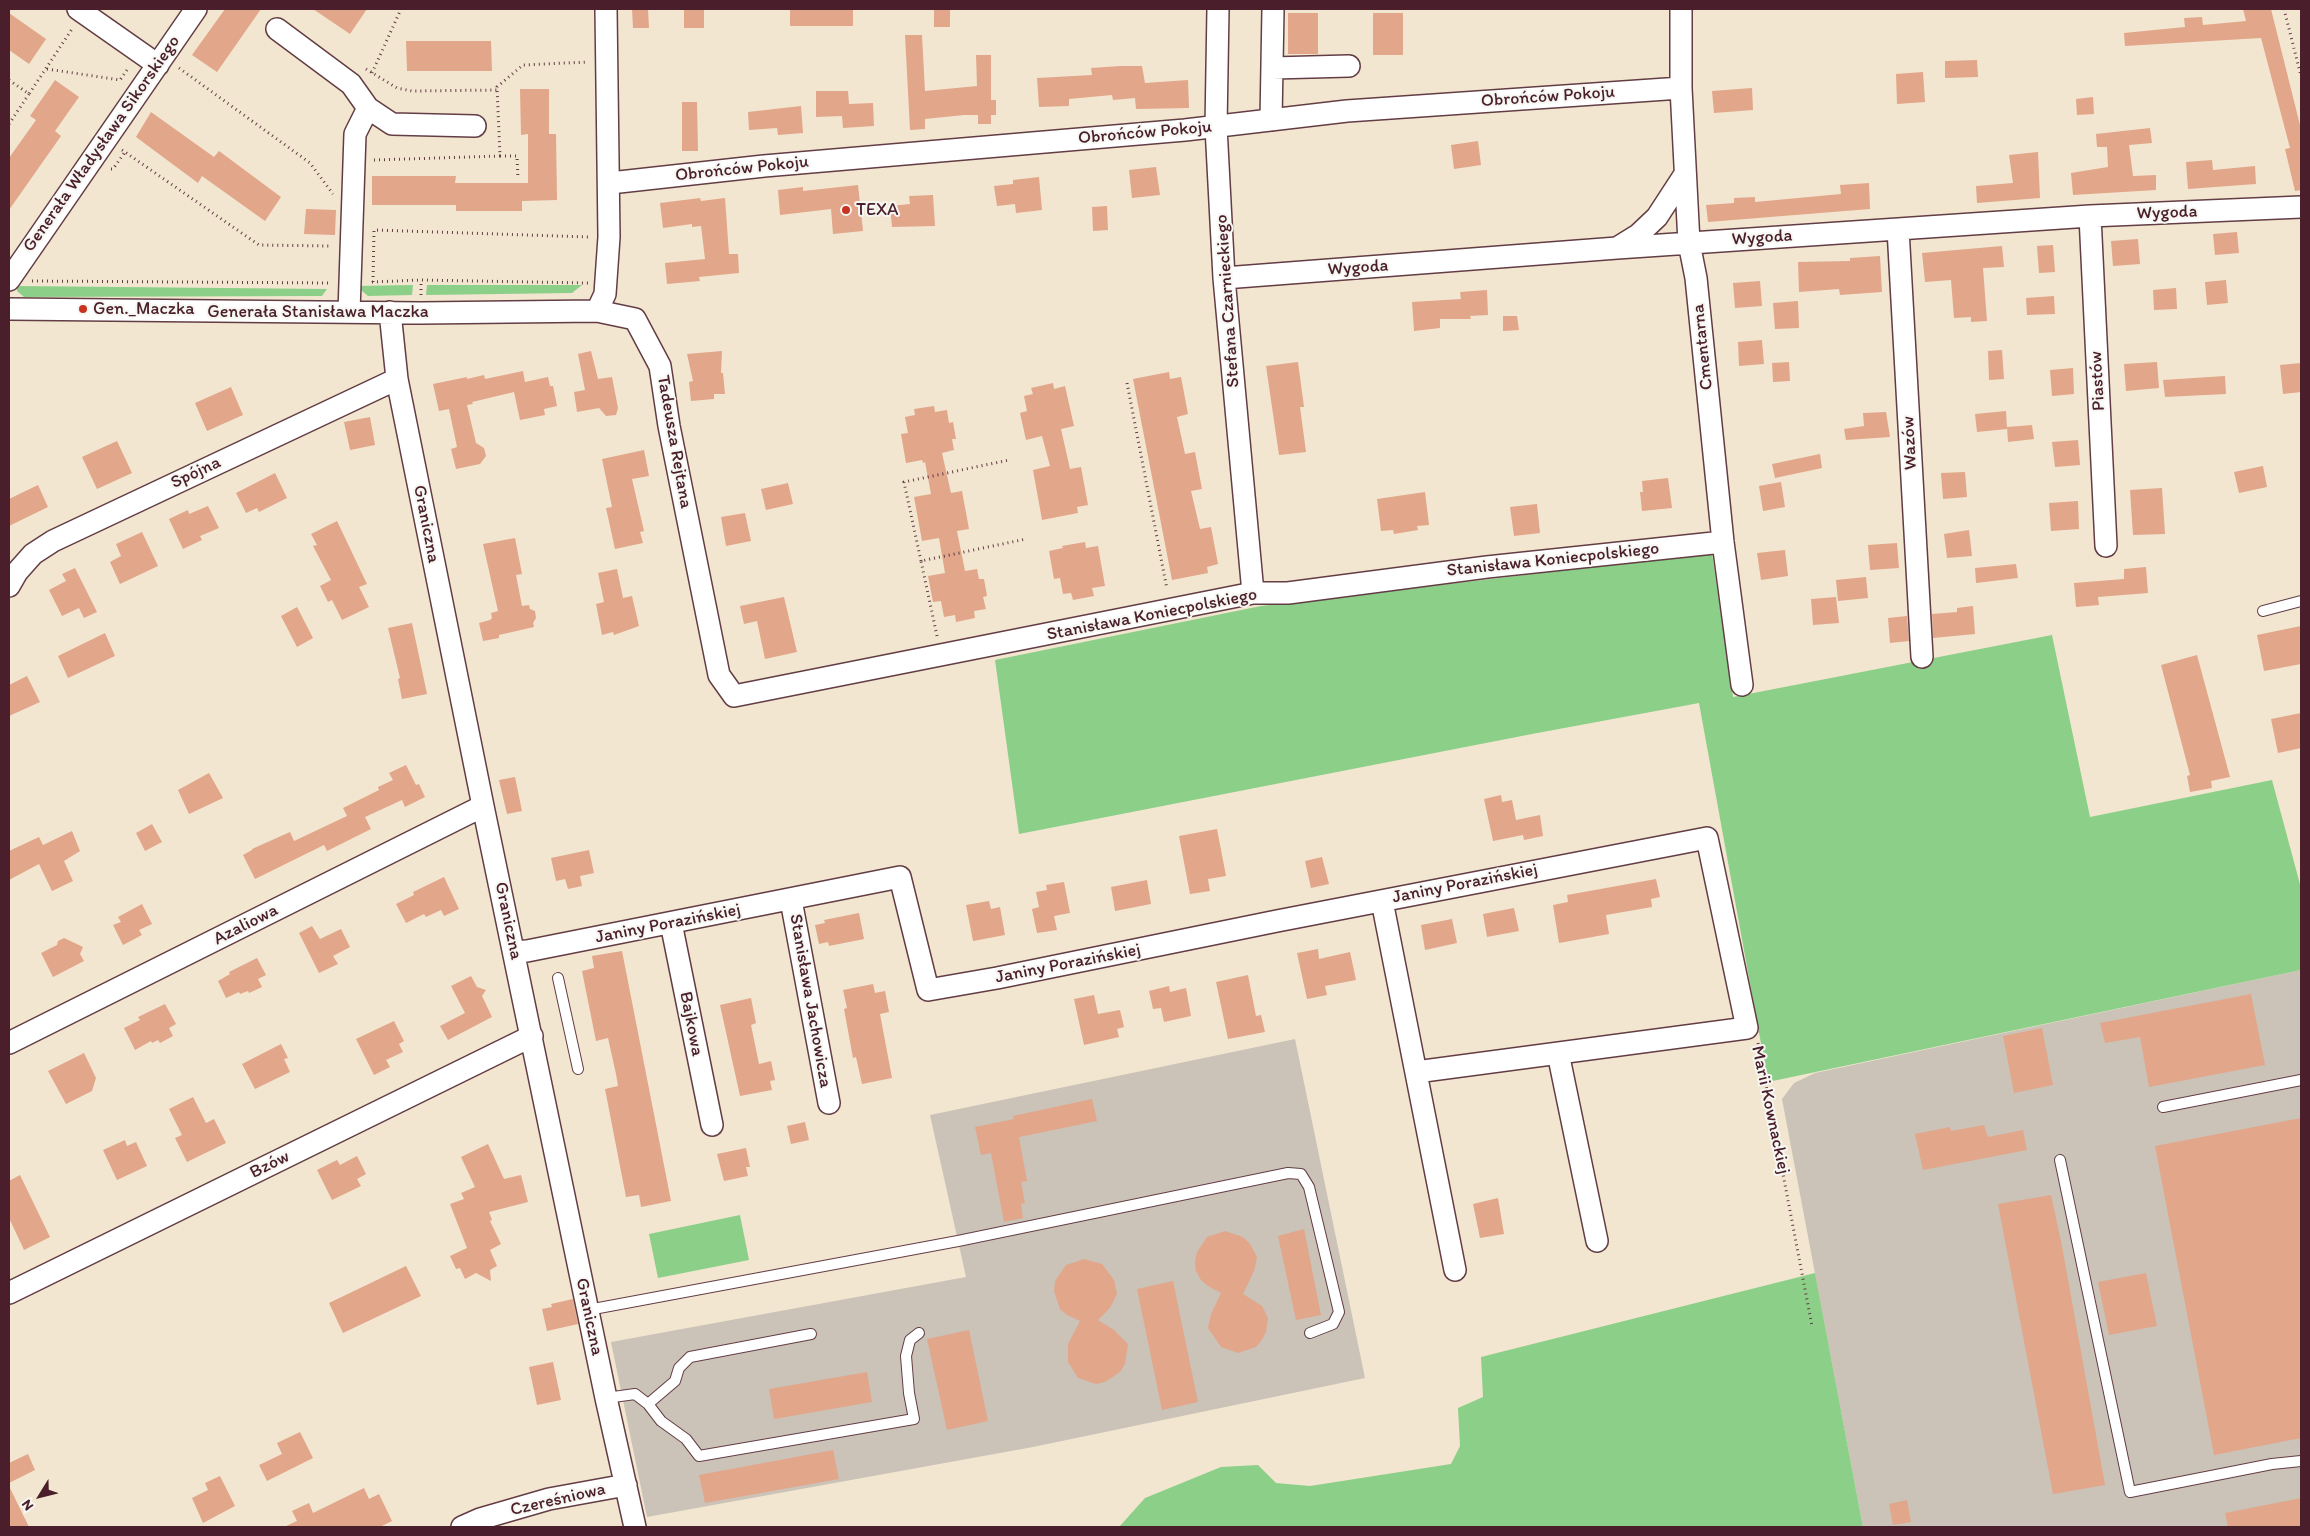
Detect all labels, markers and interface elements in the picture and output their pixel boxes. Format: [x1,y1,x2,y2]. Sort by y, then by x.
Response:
street label: Generała Władysława Sikorskiego [19,32,185,256]
street label: Obrońców Pokoju [1480,82,1616,112]
street label: Obrońców Pokoju [1077,116,1213,150]
street label: Obrońców Pokoju [674,151,810,187]
place label: TEXA [856,199,899,221]
street label: Wygoda [2136,201,2198,225]
marker: TEXA [840,204,852,216]
street label: Stefana Czarnieckiego [1211,214,1245,388]
street label: Wygoda [1731,225,1793,251]
street label: Wygoda [1327,255,1389,281]
place label: Gen._Maczka [93,298,195,320]
street label: Generała Stanisława Maczka [207,301,429,323]
marker: Gen._Maczka [77,303,89,315]
street label: Cmentarna [1688,303,1718,391]
street label: Piastów [2086,350,2110,412]
street label: Tadeusza Rejtana [652,374,696,510]
street label: Wazów [1898,415,1922,471]
street label: Spójna [167,452,225,494]
street label: Graniczna [408,483,444,565]
street label: Stanisława Koniecpolskiego [1446,538,1660,582]
street label: Stanisława Koniecpolskiego [1045,584,1259,646]
street label: Janiny Porazińskiej [1390,859,1540,909]
street label: Graniczna [489,880,527,962]
street label: Janiny Porazińskiej [593,899,743,949]
street label: Azaliowa [210,900,282,950]
street label: Stanisława Jachowicza [784,912,836,1090]
street label: Janiny Porazińskiej [993,939,1143,989]
street label: Bajkowa [674,990,708,1058]
street label: Marii Kownackiej [1746,1044,1794,1176]
street label: Bzów [247,1146,293,1184]
street label: Graniczna [570,1276,608,1358]
north arrow [15,1471,65,1521]
street label: Czereśniowa [508,1479,608,1521]
text: N [18,1496,37,1514]

